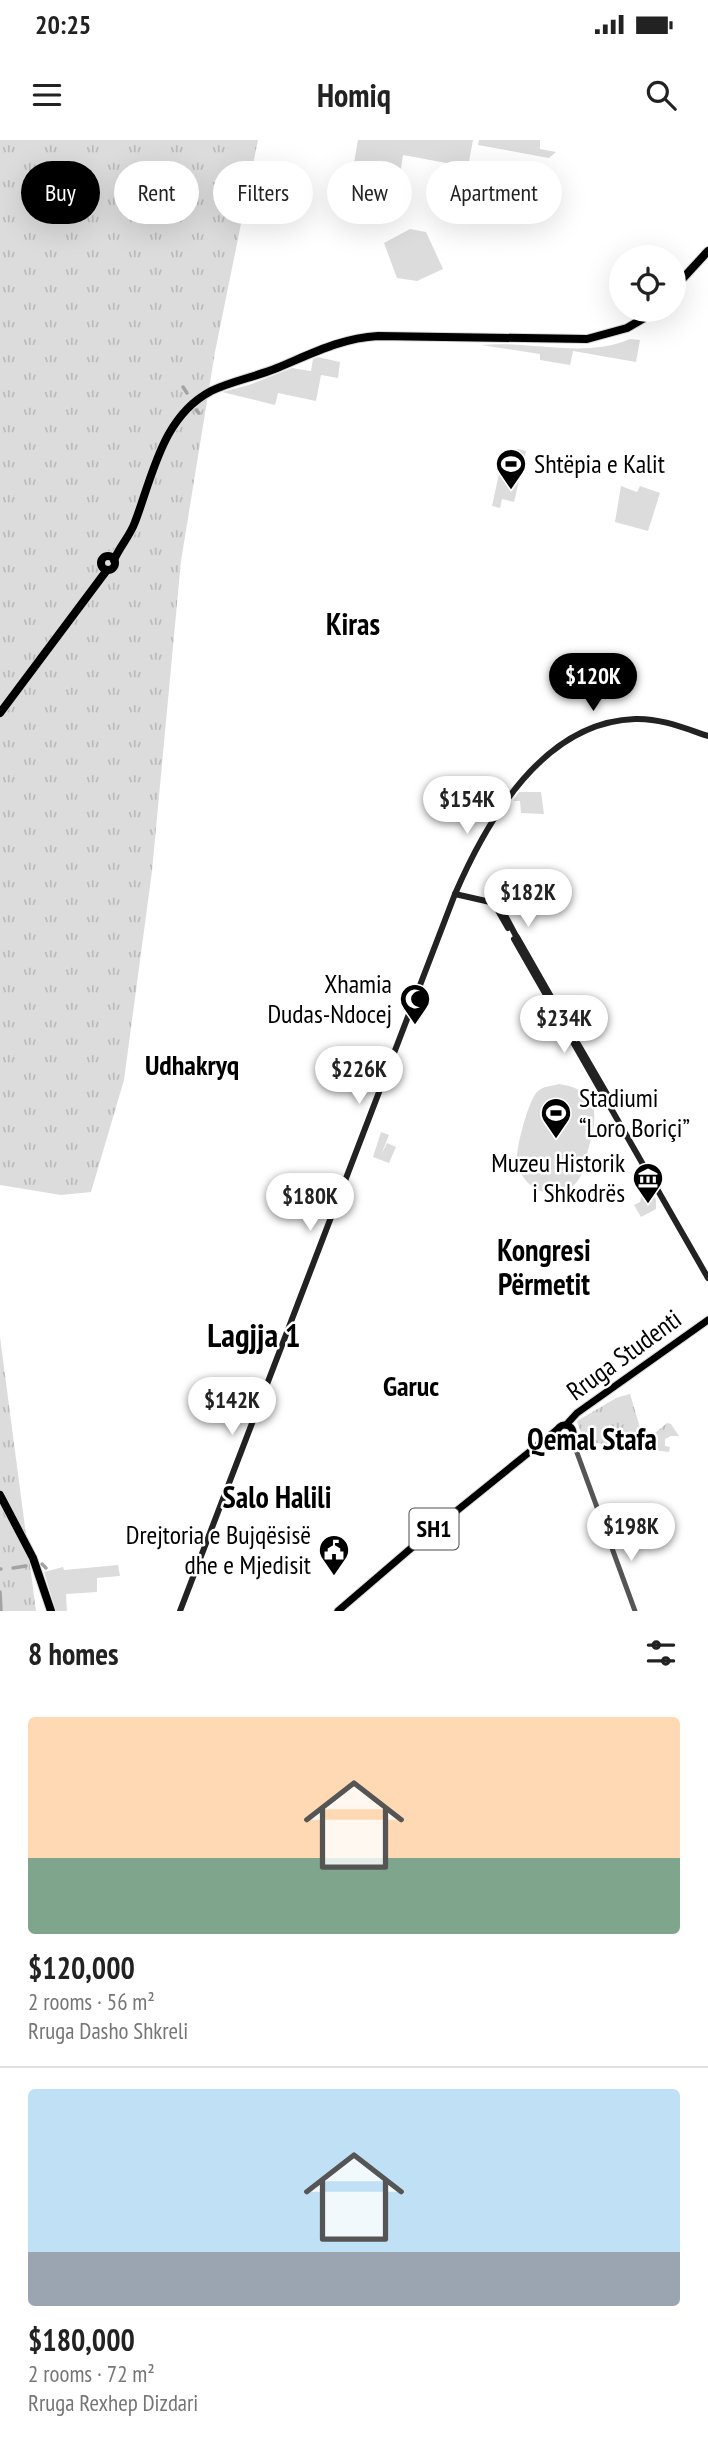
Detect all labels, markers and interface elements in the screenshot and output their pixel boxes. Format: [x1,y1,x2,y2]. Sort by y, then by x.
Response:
text: 20:25 [35,8,91,41]
text: Homiq [317,74,391,116]
icon: menu [28,76,66,114]
icon: search [642,76,680,114]
chip: Buy [21,161,100,224]
chip: Rent [114,161,199,224]
chip: Filters [213,161,313,224]
chip: New [327,161,412,224]
chip: Apartment [426,161,562,224]
map controls [609,245,686,322]
button: locate [609,245,686,322]
sports icon: Shtëpia e Kalit [494,447,528,491]
place label: Shtëpia e Kalit [534,447,665,480]
district label: Kiras [326,604,380,643]
pin: $120K [544,654,642,713]
text: $120K [565,661,621,690]
pin: $154K [418,776,516,836]
text: $154K [439,784,495,813]
pin: $182K [479,870,577,929]
text: $182K [500,877,556,906]
place label: Xhamia Dudas-Ndocej [267,967,392,1030]
mosque icon: Xhamia Dudas-Ndocej [398,982,432,1026]
pin: $234K [515,996,613,1055]
text: $234K [536,1003,592,1032]
district label: Udhakryq [145,1046,239,1083]
pin: $226K [310,1046,408,1106]
text: $226K [331,1054,387,1083]
place label: Stadiumi “Loro Boriçi” [579,1081,690,1144]
sports icon: Stadiumi “Loro Boriçi” [539,1096,573,1140]
place label: Muzeu Historik i Shkodrës [491,1146,625,1209]
museum icon: Muzeu Historik i Shkodrës [631,1161,665,1205]
pin: $180K [261,1174,359,1233]
text: $180K [282,1181,338,1210]
district label: Kongresi Përmetit [497,1230,591,1303]
street label: Rruga Studenti [560,1302,688,1407]
district label: Lagjja 1 [207,1313,301,1356]
district label: Garuc [383,1367,439,1404]
pin: $142K [183,1378,281,1437]
text: $142K [204,1385,260,1414]
district label: Qemal Stafa [527,1419,657,1458]
district label: Salo Halili [223,1477,331,1516]
pin: $198K [582,1504,680,1563]
road number: SH1 [410,1508,458,1549]
text: $198K [603,1511,659,1540]
place label: Drejtoria e Bujqësisë dhe e Mjedisit [126,1518,311,1581]
public building icon: Drejtoria e Bujqësisë dhe e Mjedisit [317,1533,351,1577]
text: 8 homes [28,1634,119,1673]
icon: filters [642,1634,680,1672]
icon: home [291,1762,417,1888]
text: $120,000 [28,1948,135,1987]
text: 2 rooms · 56 m² [28,1987,155,2016]
text: Rruga Dasho Shkreli [28,2016,188,2045]
icon: home [291,2134,417,2260]
text: $180,000 [28,2320,135,2359]
text: 2 rooms · 72 m² [28,2359,155,2388]
text: Rruga Rexhep Dizdari [28,2388,198,2417]

